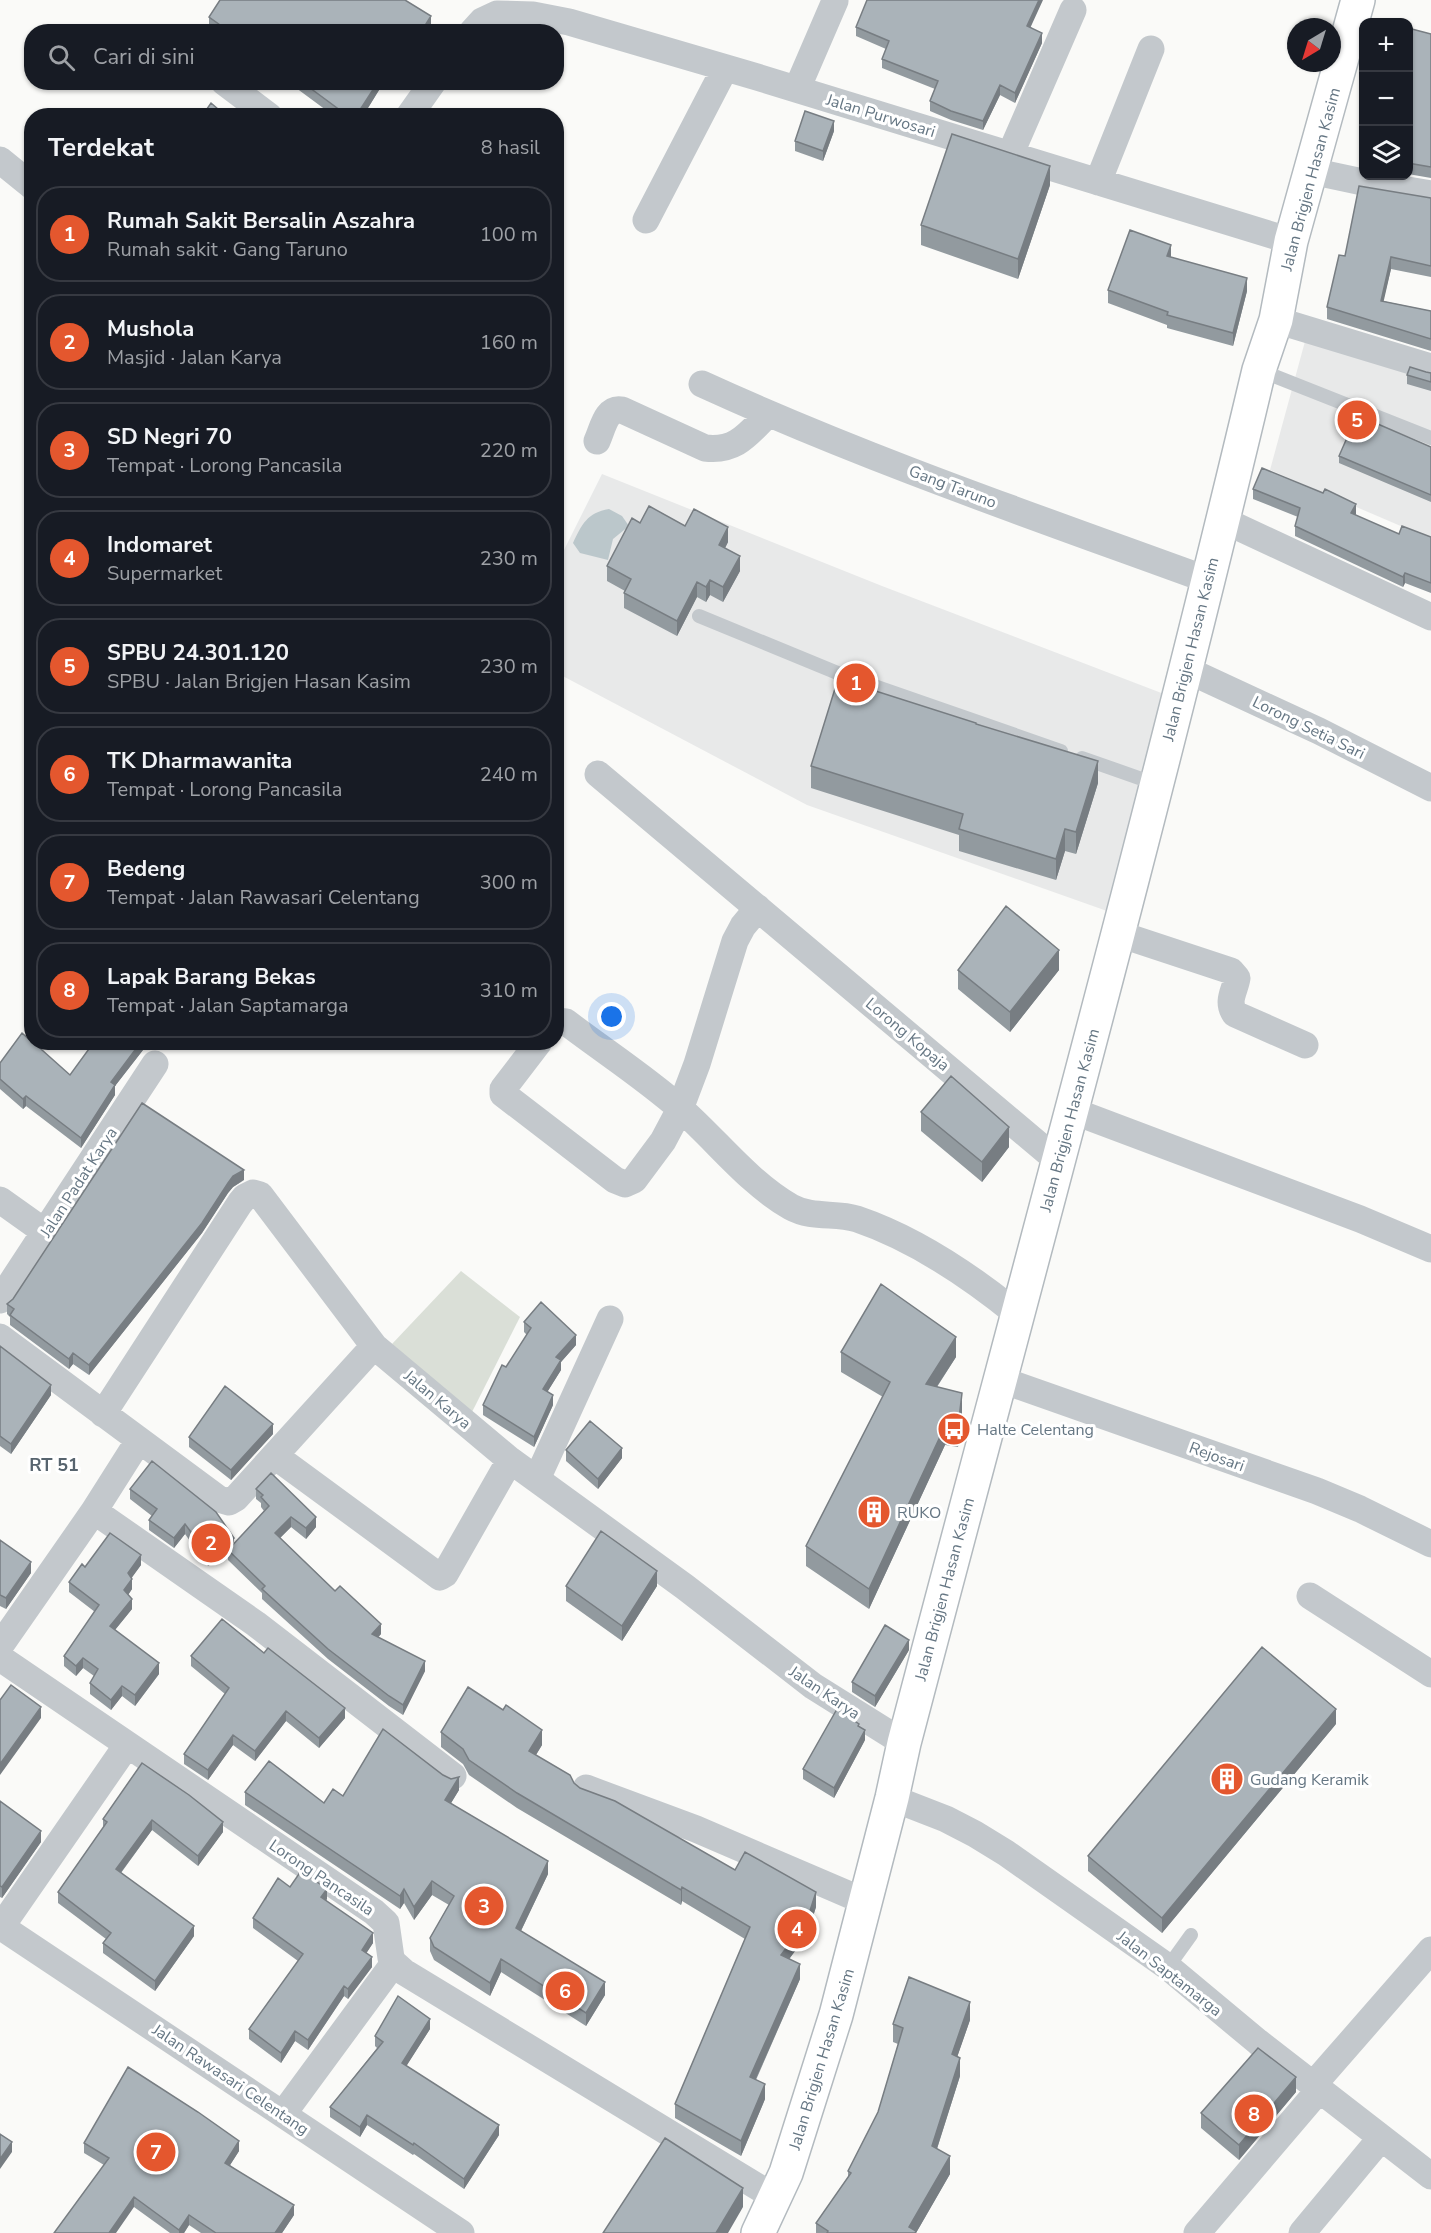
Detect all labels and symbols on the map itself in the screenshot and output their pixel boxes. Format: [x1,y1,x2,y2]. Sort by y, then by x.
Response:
north arrow [1287,18,1341,72]
street label: Jalan Brigjen Hasan Kasim [1276,85,1346,274]
street label: Jalan Purwosari [822,89,938,143]
pin: 5 [1338,398,1376,442]
street label: Gang Taruno [906,460,1000,514]
street label: Jalan Brigjen Hasan Kasim [1157,555,1224,744]
pin: 1 [836,660,876,706]
street label: Lorong Setia Sari [1249,691,1368,765]
street label: Lorong Kopaja [861,993,954,1076]
your location [597,1002,626,1031]
street label: Jalan Brigjen Hasan Kasim [1035,1026,1105,1215]
street label: Jalan Padat Karya [34,1123,123,1243]
street label: Jalan Karya [398,1365,476,1434]
bus stop icon: Halte Celentang [936,1411,972,1447]
place label: Halte Celentang [977,1419,1094,1441]
street label: Rejosari [1186,1437,1247,1477]
district label: RT 51 [29,1453,79,1477]
building icon: RUKO [856,1494,892,1530]
street label: Jalan Brigjen Hasan Kasim [910,1495,980,1684]
place label: RUKO [897,1502,941,1524]
pin: 2 [192,1520,230,1566]
street label: Jalan Karya [784,1660,864,1725]
building icon: Gudang Keramik [1209,1761,1245,1797]
place label: Gudang Keramik [1250,1769,1370,1791]
street label: Lorong Pancasila [265,1834,378,1921]
pin: 3 [464,1884,504,1928]
pin: 4 [778,1906,816,1952]
street label: Jalan Saptamarga [1112,1925,1226,2022]
street label: Jalan Brigjen Hasan Kasim [784,1966,860,2154]
pin: 6 [546,1968,584,2014]
street label: Jalan Rawasari Celentang [147,2019,313,2140]
pin: 8 [1234,2092,1274,2136]
pin: 7 [136,2130,176,2174]

